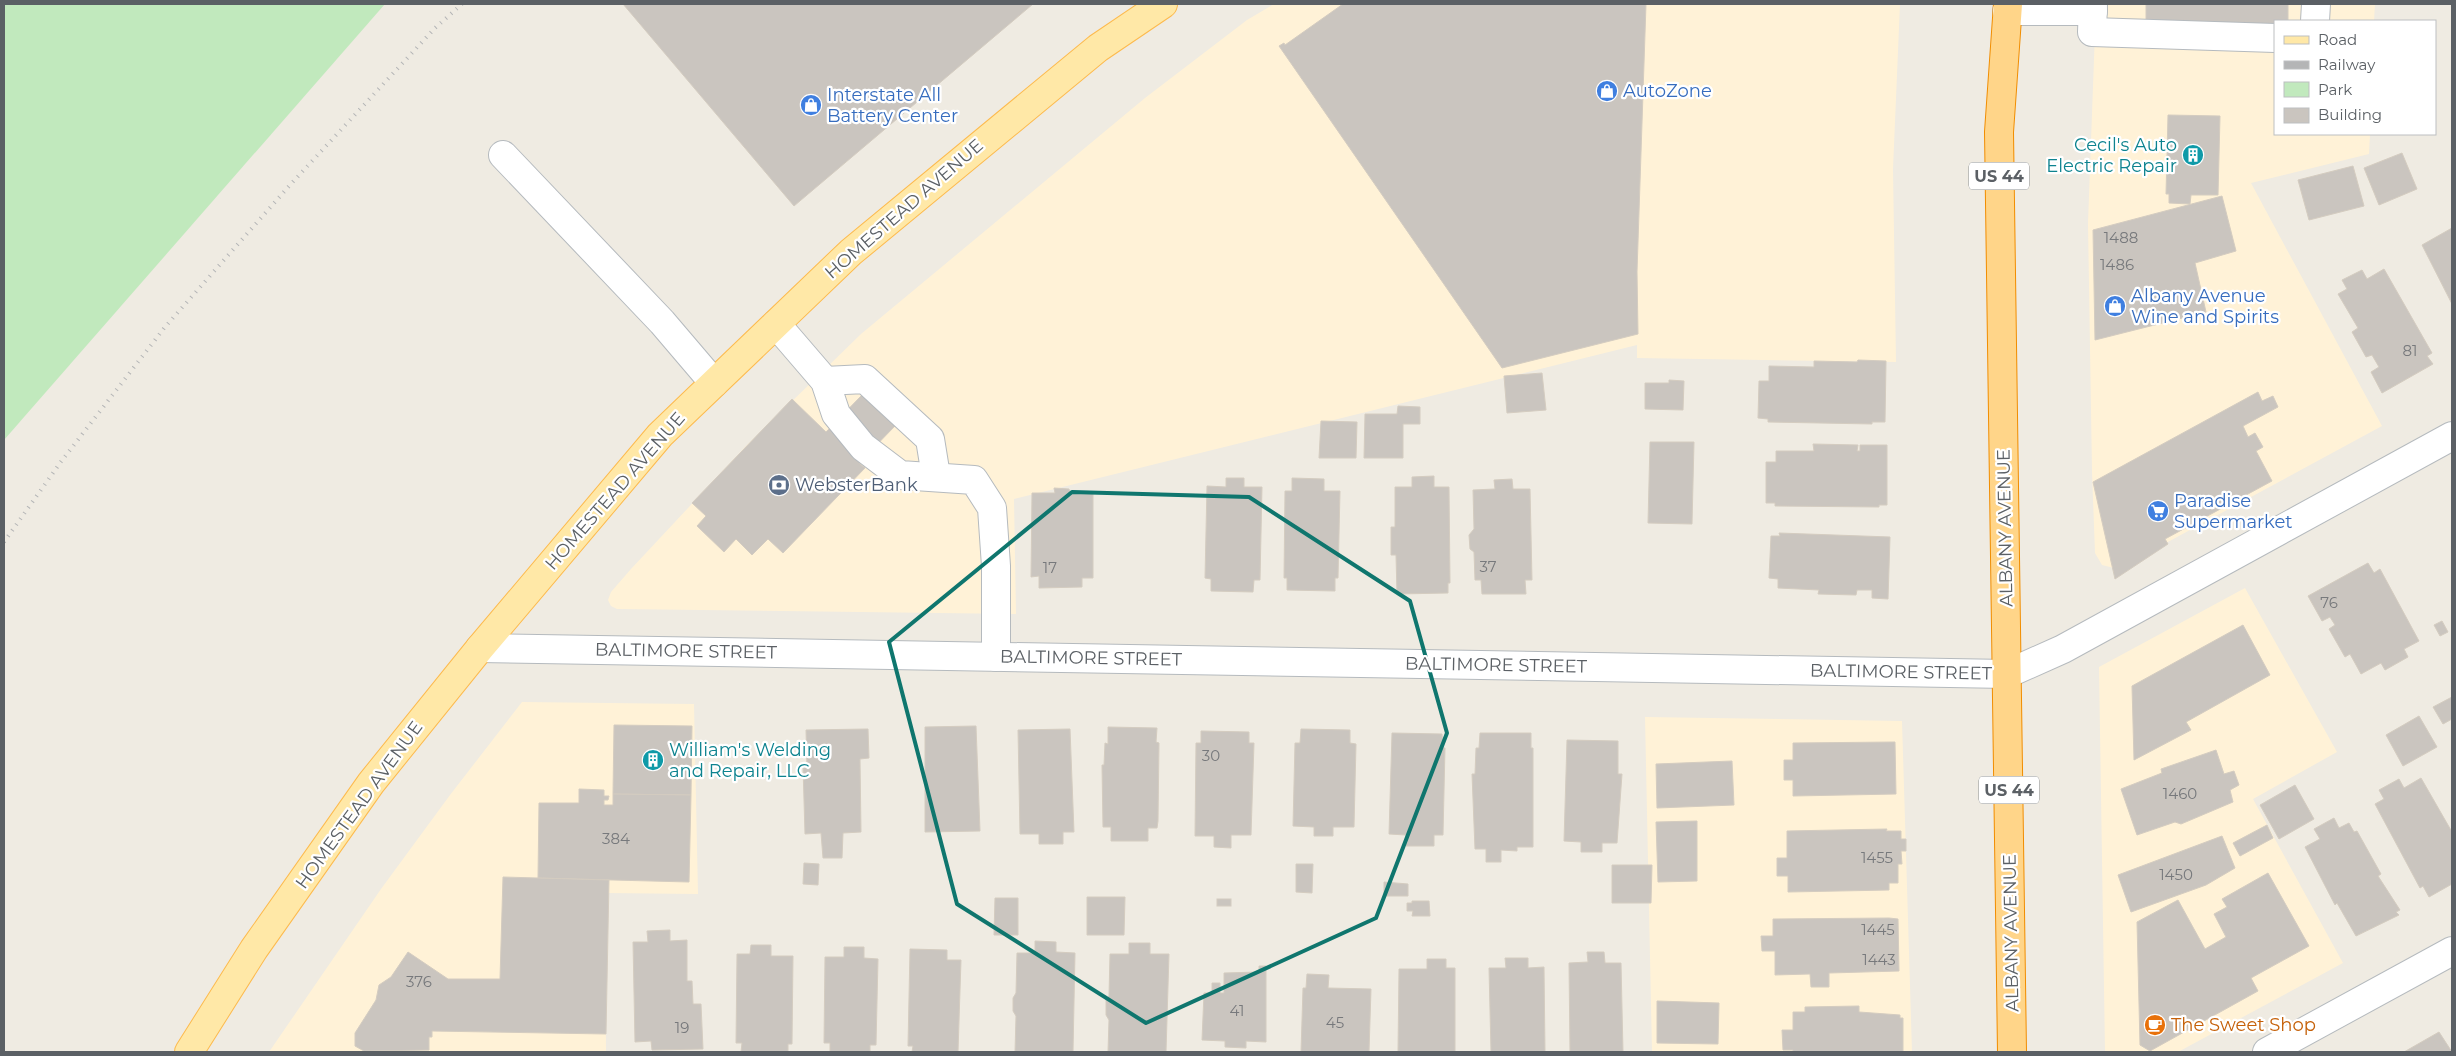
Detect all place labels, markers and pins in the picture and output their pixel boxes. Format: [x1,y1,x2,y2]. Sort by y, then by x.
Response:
shop icon: AutoZone [1595,79,1619,103]
place label: AutoZone [1623,80,1712,102]
place label: Interstate All Battery Center [827,84,958,127]
shop icon: Interstate All Battery Center [799,93,823,117]
place label: Cecil's Auto Electric Repair [2046,134,2177,177]
building icon: Cecil's Auto Electric Repair [2181,143,2205,167]
place label: Albany Avenue Wine and Spirits [2131,285,2279,328]
shop icon: Albany Avenue Wine and Spirits [2103,294,2127,318]
bank icon: WebsterBank [767,473,791,497]
place label: WebsterBank [795,474,918,496]
place label: Paradise Supermarket [2174,490,2293,533]
supermarket icon: Paradise Supermarket [2146,499,2170,523]
place label: William's Welding and Repair, LLC [669,739,831,782]
building icon: William's Welding and Repair, LLC [641,748,665,772]
cafe icon: The Sweet Shop [2143,1013,2167,1037]
place label: The Sweet Shop [2171,1014,2316,1036]

